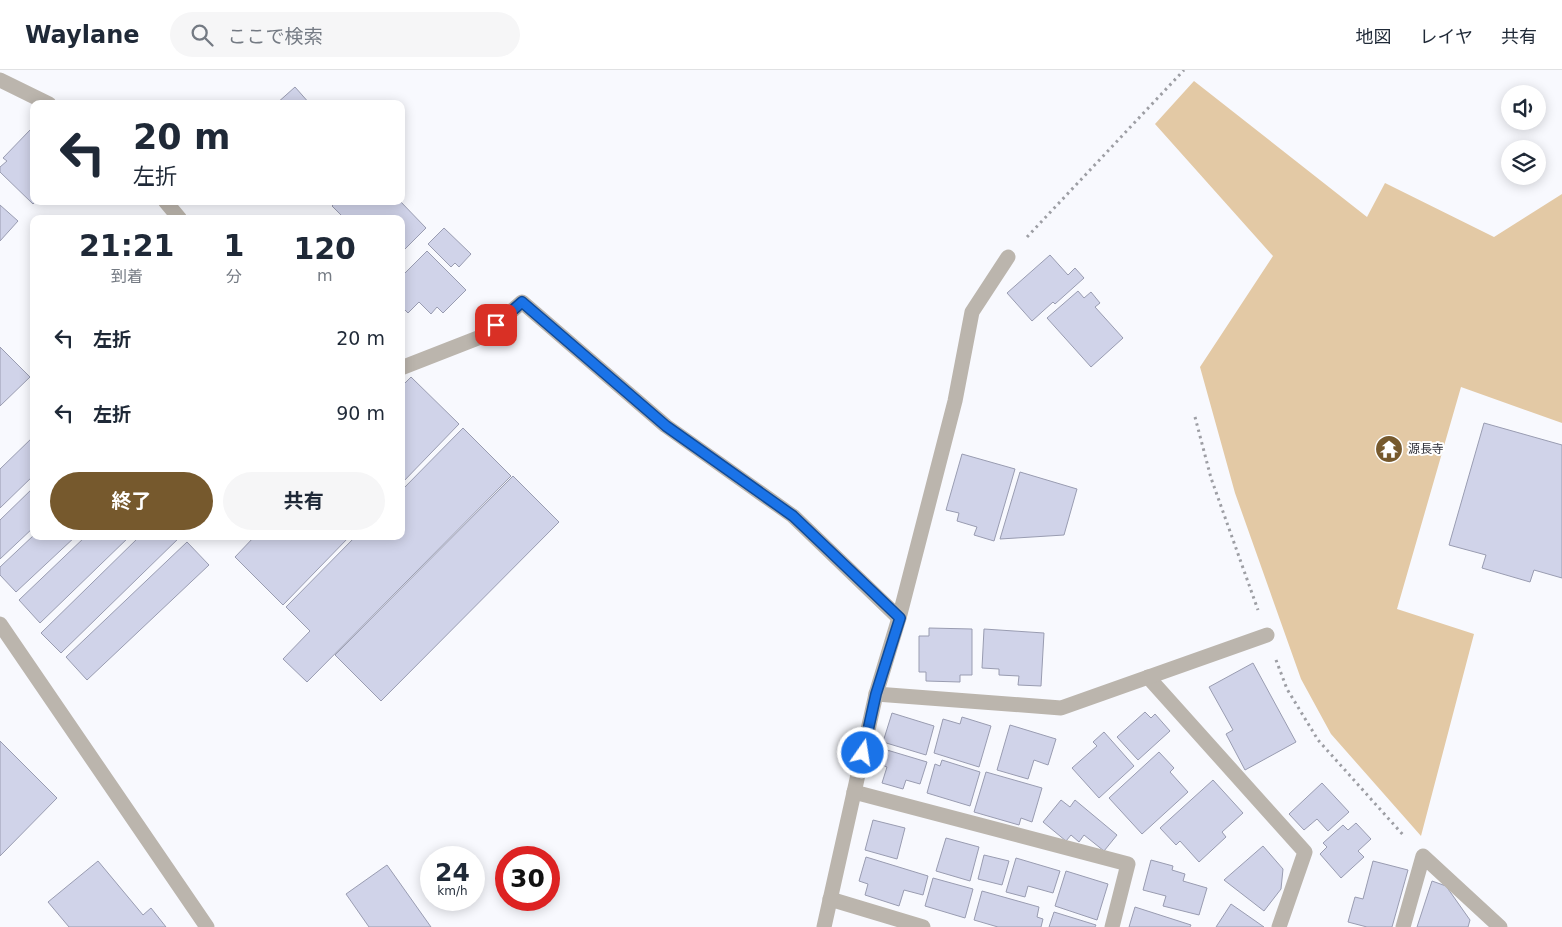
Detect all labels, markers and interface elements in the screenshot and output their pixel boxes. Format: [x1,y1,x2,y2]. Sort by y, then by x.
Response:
search box [170,12,520,57]
text: Waylane [25,21,140,49]
icon: search [188,21,216,49]
text: ここで検索 [228,25,323,47]
text: 地図 [1356,26,1392,47]
text: レイヤ [1420,26,1473,47]
text: 共有 [1501,26,1537,47]
map controls [1501,85,1546,185]
button: sound [1501,85,1546,130]
text: 20 m [133,117,230,157]
icon: left [50,120,115,185]
button: layers [1501,140,1546,185]
text: 左折 [133,164,177,189]
text: 21:21 [79,228,175,263]
text: 1 [224,228,244,263]
text: 120 [293,231,356,266]
text: m [317,266,332,285]
text: 到着 [111,267,143,286]
text: 分 [226,267,242,286]
pin [475,304,517,346]
icon: arrive [482,311,510,339]
icon: left [50,324,78,352]
text: 20 m [336,327,385,349]
text: 左折 [93,328,131,350]
icon: left [50,399,78,427]
text: 90 m [336,402,385,424]
text: 左折 [93,403,131,425]
temple icon: 源長寺 [1374,434,1404,464]
place label: 源長寺 [1408,442,1444,456]
button: 終了 [50,472,213,530]
button: 共有 [223,472,385,530]
position arrow [836,726,888,778]
speed limit sign: 30 [495,846,560,911]
text: 24 [435,858,470,887]
text: km/h [437,884,468,898]

